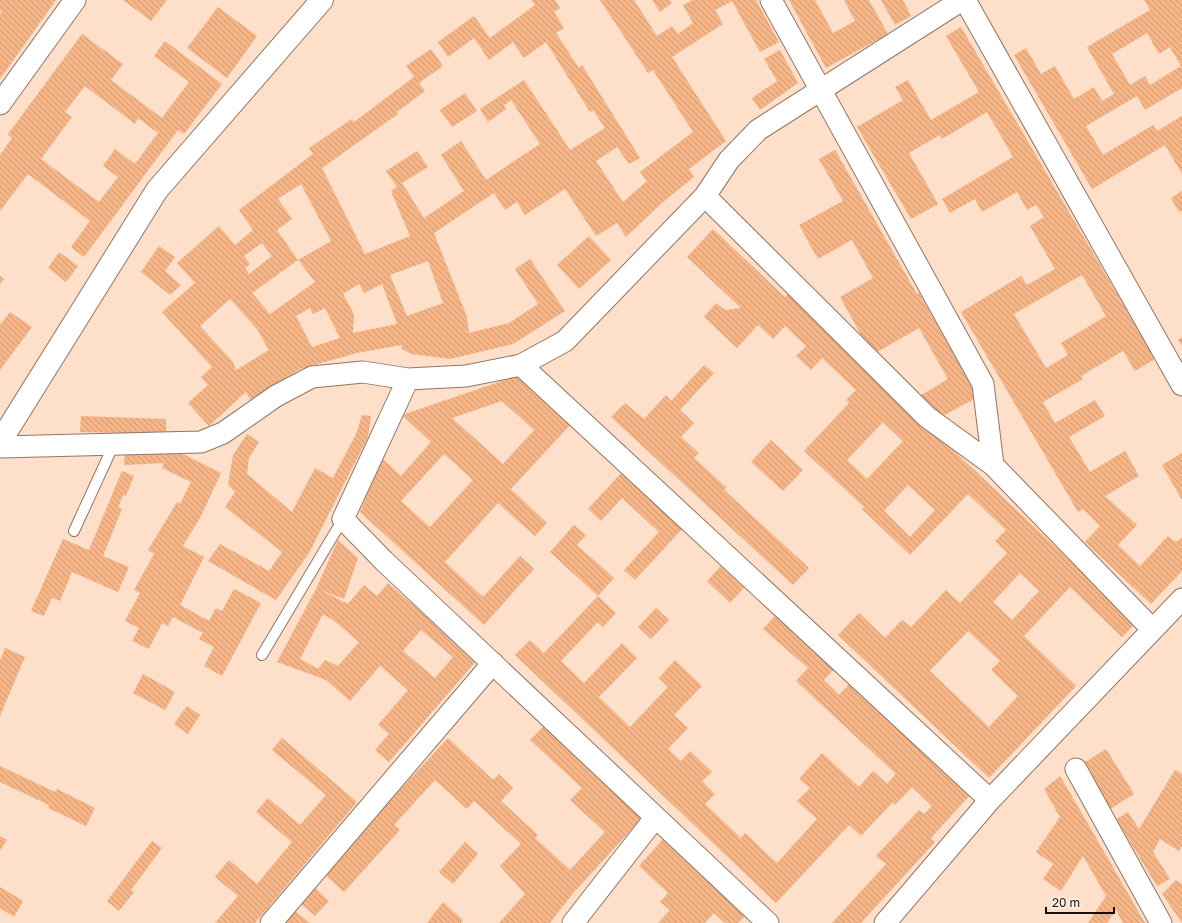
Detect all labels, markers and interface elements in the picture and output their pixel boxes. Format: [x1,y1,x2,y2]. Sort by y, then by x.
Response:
scale bar [1046,889,1114,915]
text: 20 m [1052,895,1080,910]

